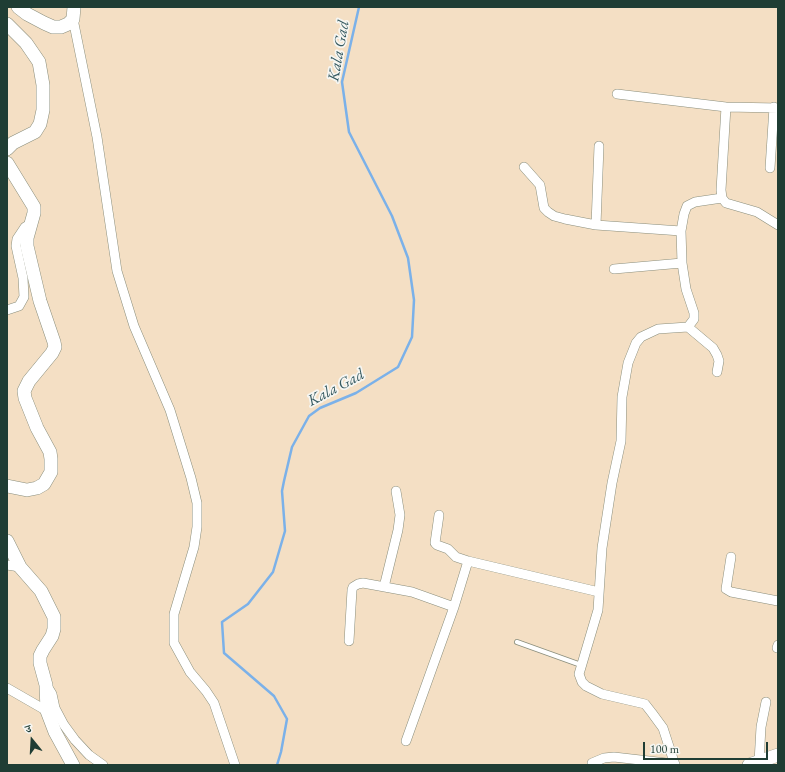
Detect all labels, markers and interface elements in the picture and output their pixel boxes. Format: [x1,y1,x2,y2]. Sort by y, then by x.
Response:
water label: Kala Gad [324,19,354,83]
water label: Kala Gad [304,365,368,411]
north arrow [12,720,52,760]
text: उ [23,721,33,736]
scale bar [645,734,770,760]
text: 100 m [650,741,679,757]

